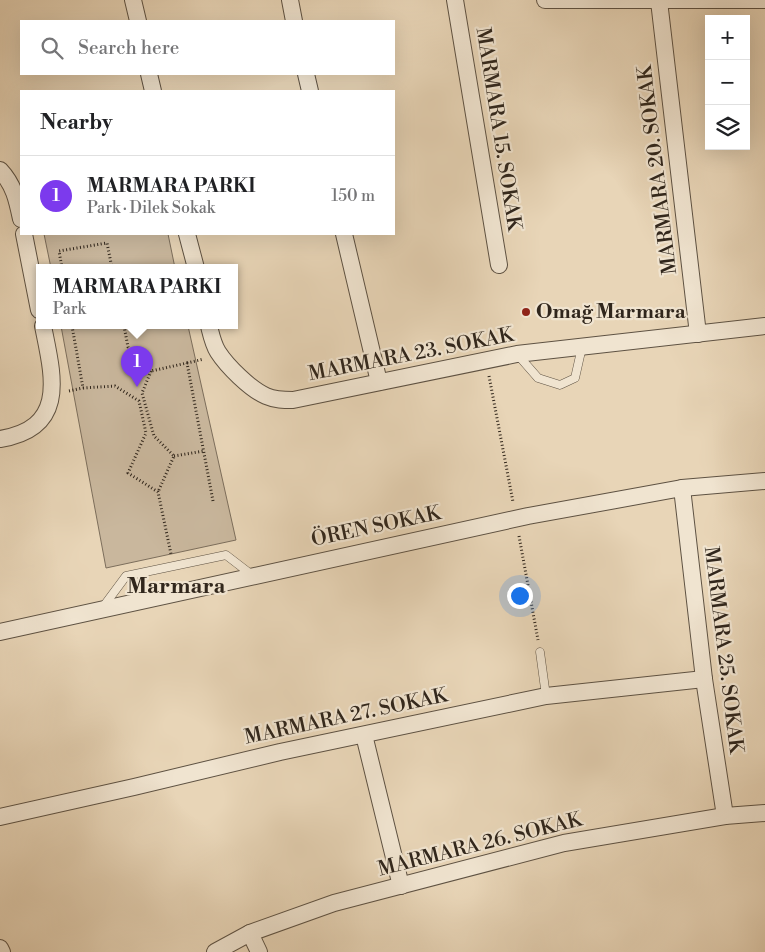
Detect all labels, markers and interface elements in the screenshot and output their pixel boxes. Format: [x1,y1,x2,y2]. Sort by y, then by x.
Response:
map controls [705,15,750,150]
button: + [705,15,750,60]
search box [20,20,395,75]
street label: MARMARA 15. SOKAK [470,26,527,234]
icon: search [38,34,66,62]
text: Search here [78,36,179,60]
button: − [705,60,750,105]
street label: MARMARA 20. SOKAK [633,63,683,276]
button: layers [705,105,750,150]
text: Nearby [40,110,113,136]
text: MARMARA PARKI [87,174,256,198]
text: 1 [52,186,60,206]
text: 150 m [331,186,375,206]
text: Park · Dilek Sokak [87,198,215,218]
popup [36,264,238,329]
text: MARMARA PARKI [53,275,221,299]
text: Park [53,299,86,319]
place label: Omağ Marmara [536,300,686,325]
marker: Omağ Marmara [520,306,532,318]
street label: MARMARA 23. SOKAK [306,323,517,387]
pin: 1 [121,346,153,387]
street label: ÖREN SOKAK [309,500,444,553]
street label: MARMARA 25. SOKAK [698,545,748,756]
district label: Marmara [127,573,226,600]
your location [507,583,533,609]
street label: MARMARA 27. SOKAK [242,683,451,751]
street label: MARMARA 26. SOKAK [375,807,586,882]

